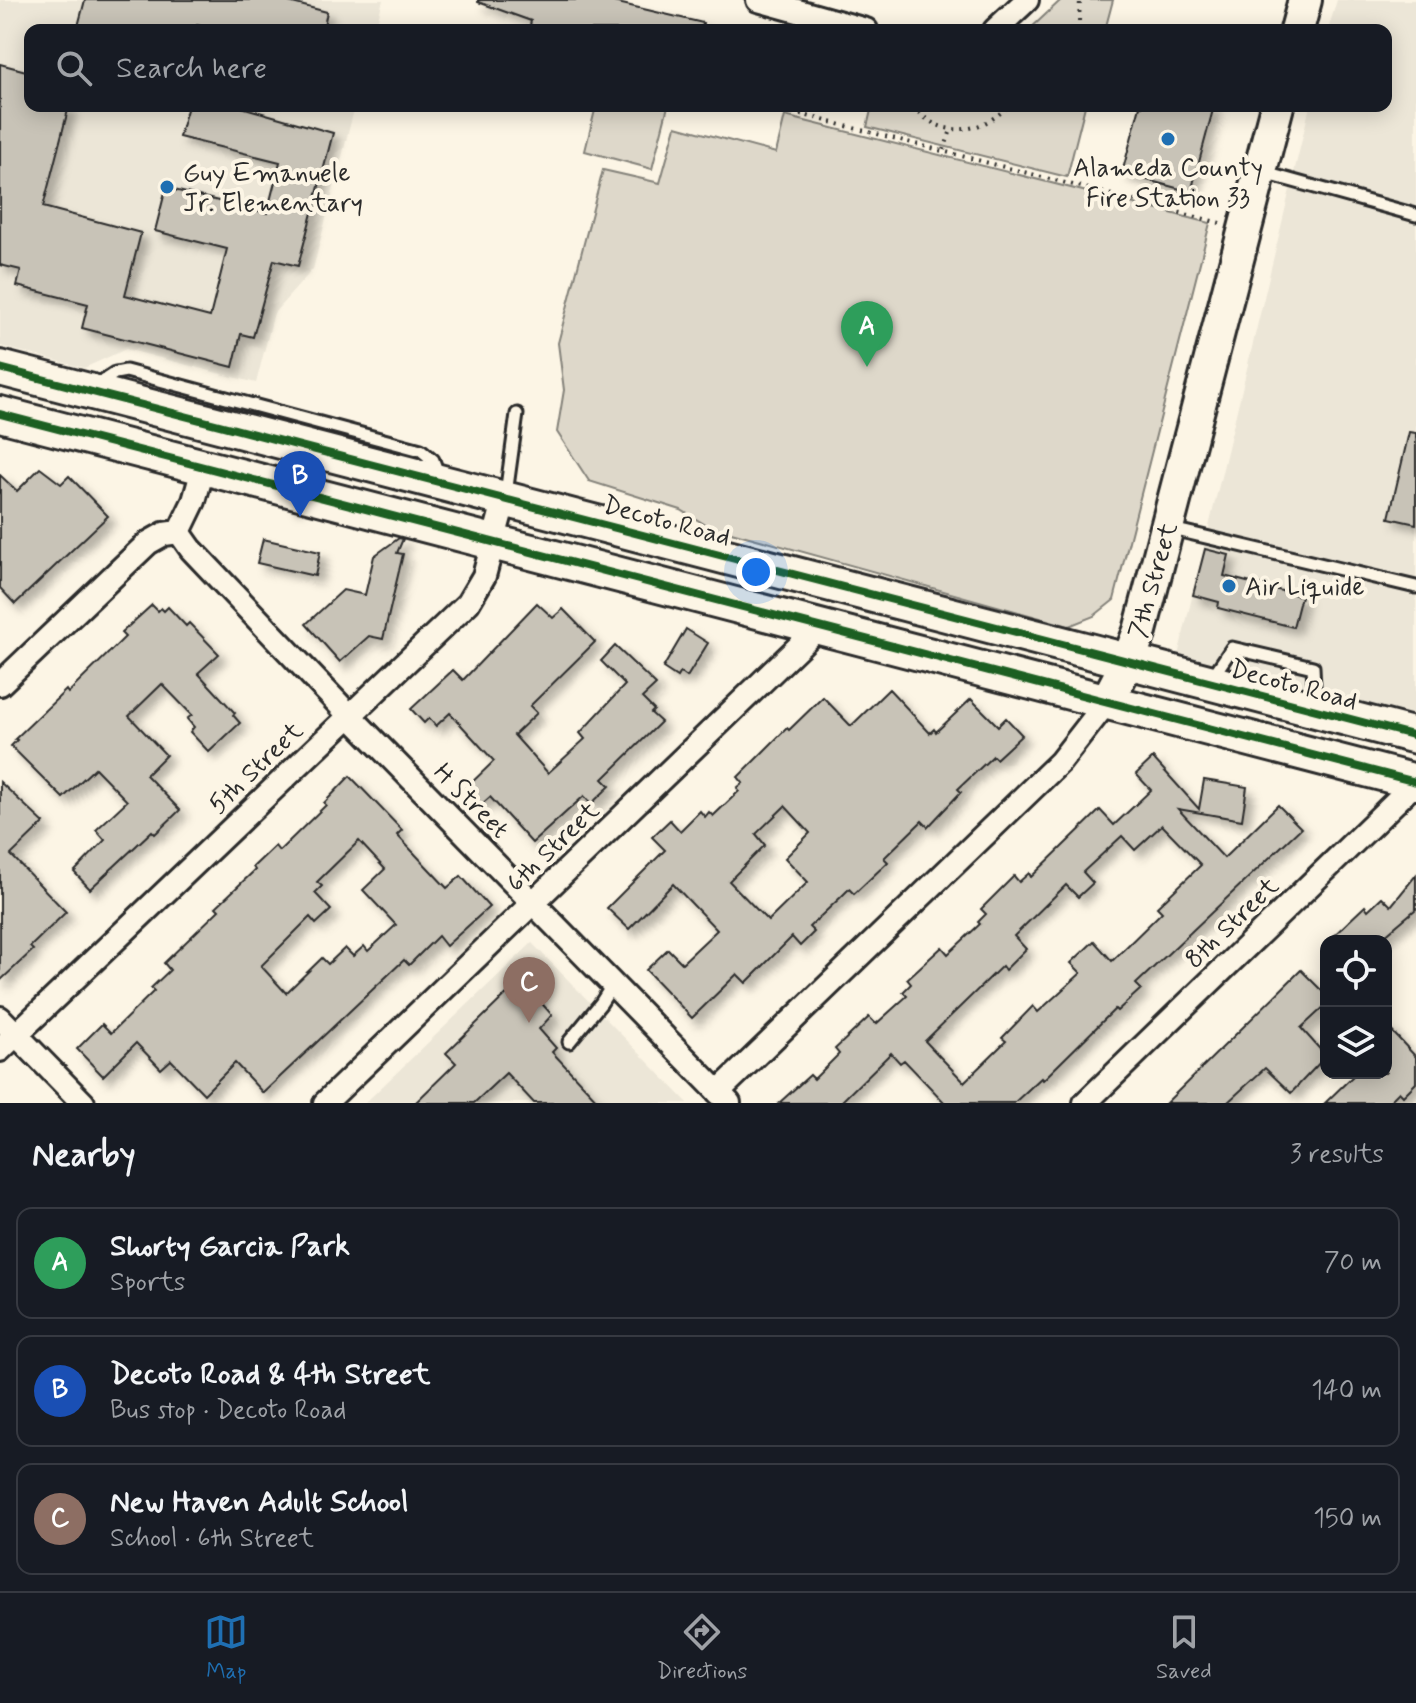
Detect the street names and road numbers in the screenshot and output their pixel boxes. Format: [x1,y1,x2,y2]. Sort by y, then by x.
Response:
street label: Decoto Road [599,489,734,555]
street label: 7th Street [1121,519,1187,643]
street label: Decoto Road [1226,653,1361,719]
street label: 5th Street [202,715,311,822]
street label: H Street [425,756,516,847]
street label: 6th Street [500,795,607,900]
street label: 8th Street [1178,870,1287,977]

